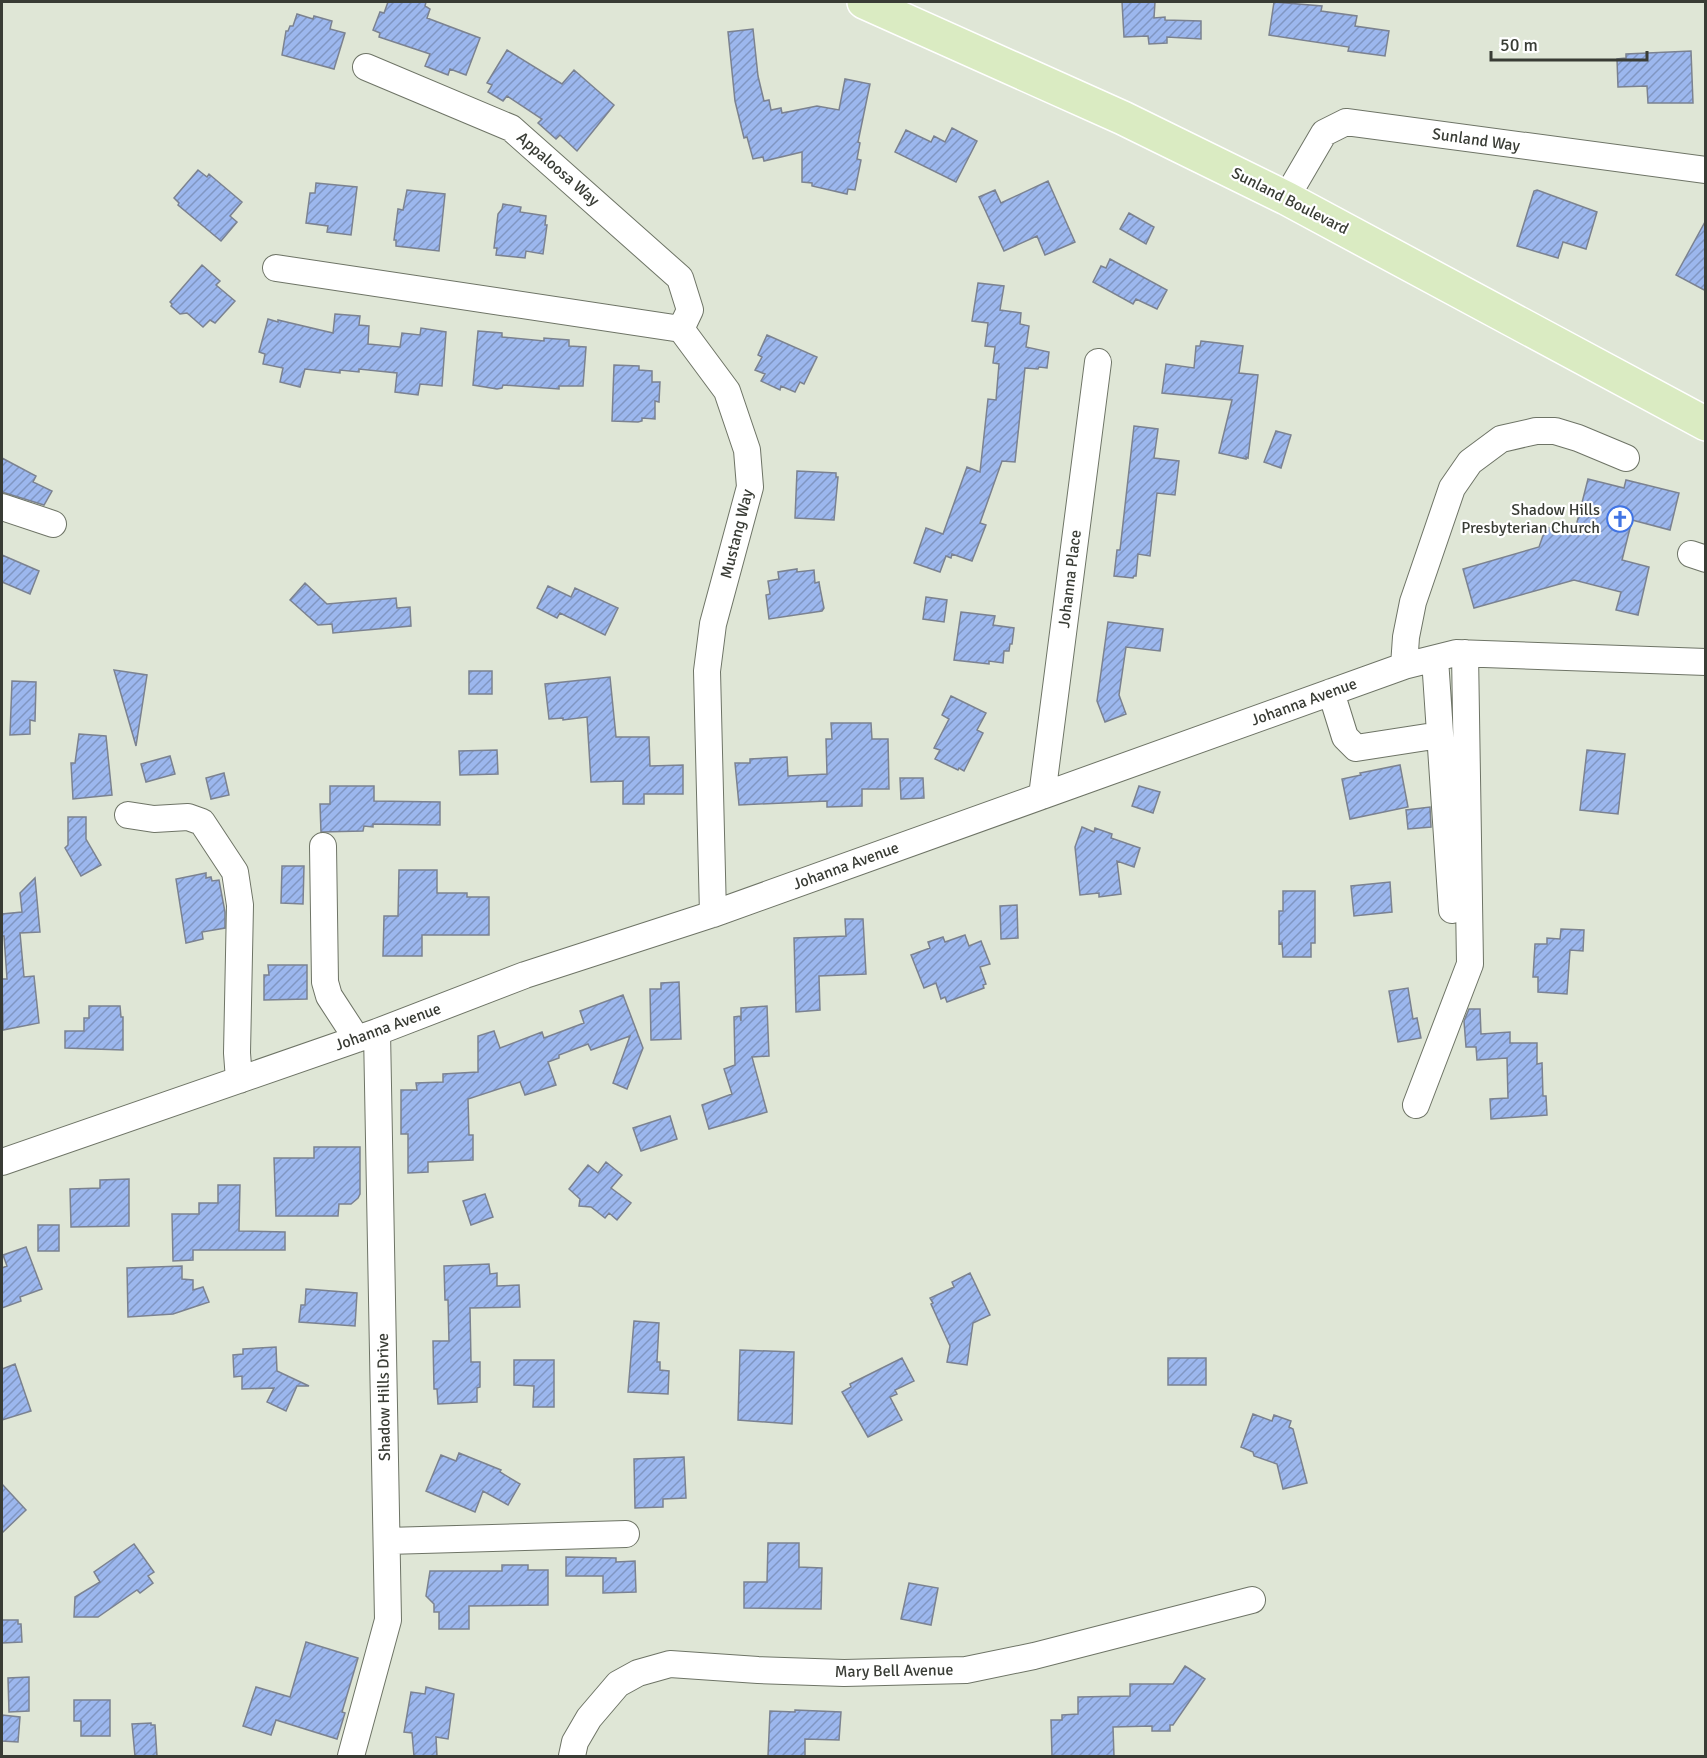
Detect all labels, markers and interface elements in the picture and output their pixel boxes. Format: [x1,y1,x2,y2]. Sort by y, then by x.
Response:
scale bar [1491,24,1647,62]
text: 50 m [1500,34,1538,56]
street label: Sunland Way [1431,124,1522,156]
street label: Appaloosa Way [513,128,604,211]
street label: Sunland Boulevard [1228,163,1352,239]
street label: Mustang Way [716,487,758,581]
place label: Shadow Hills Presbyterian Church [1461,500,1600,538]
church icon: Shadow Hills Presbyterian Church [1605,504,1635,534]
street label: Johanna Place [1054,529,1086,629]
street label: Johanna Avenue [1248,674,1360,730]
street label: Johanna Avenue [790,838,902,894]
street label: Johanna Avenue [332,999,444,1055]
street label: Shadow Hills Drive [373,1333,395,1461]
street label: Mary Bell Avenue [834,1660,954,1682]

